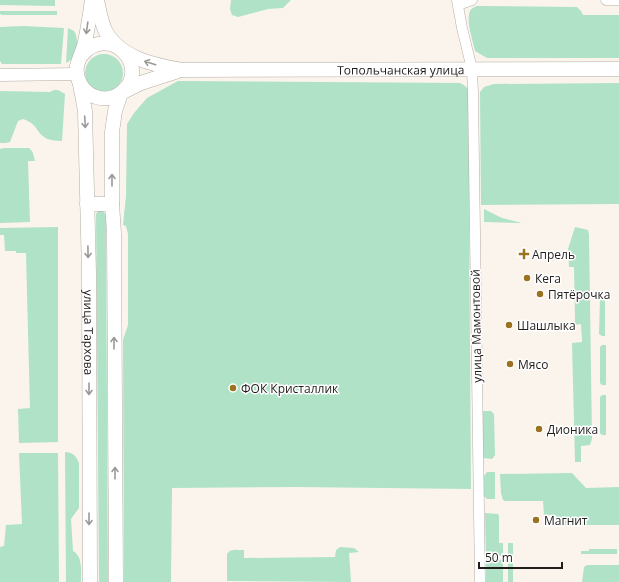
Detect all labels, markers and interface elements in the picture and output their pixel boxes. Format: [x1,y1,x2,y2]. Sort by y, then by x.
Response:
one-way arrow [83,21,91,34]
one-way arrow [143,59,156,66]
street label: Топольчанская улица [337,61,464,78]
one-way arrow [82,115,89,128]
one-way arrow [108,174,116,187]
one-way arrow [85,245,92,258]
place label: Апрель [532,246,575,263]
marker: Апрель [519,249,529,259]
street label: улица Мамонтовой [467,269,485,383]
place label: Кега [535,270,561,287]
marker: Кега [522,273,532,283]
place label: Пятёрочка [548,286,610,303]
marker: Пятёрочка [535,289,545,299]
street label: улица Тархова [81,290,98,375]
place label: Шашлыка [517,317,576,334]
marker: Шашлыка [504,320,514,330]
one-way arrow [110,337,118,350]
place label: Мясо [518,356,548,373]
marker: Мясо [505,359,515,369]
place label: ФОК Кристаллик [241,380,339,397]
one-way arrow [85,382,93,395]
marker: ФОК Кристаллик [228,383,238,393]
place label: Дионика [547,421,598,438]
marker: Дионика [534,424,544,434]
one-way arrow [111,467,119,480]
one-way arrow [85,512,93,525]
place label: Магнит [544,512,588,529]
marker: Магнит [531,515,541,525]
scale bar [479,544,562,570]
text: 50 m [485,549,513,566]

